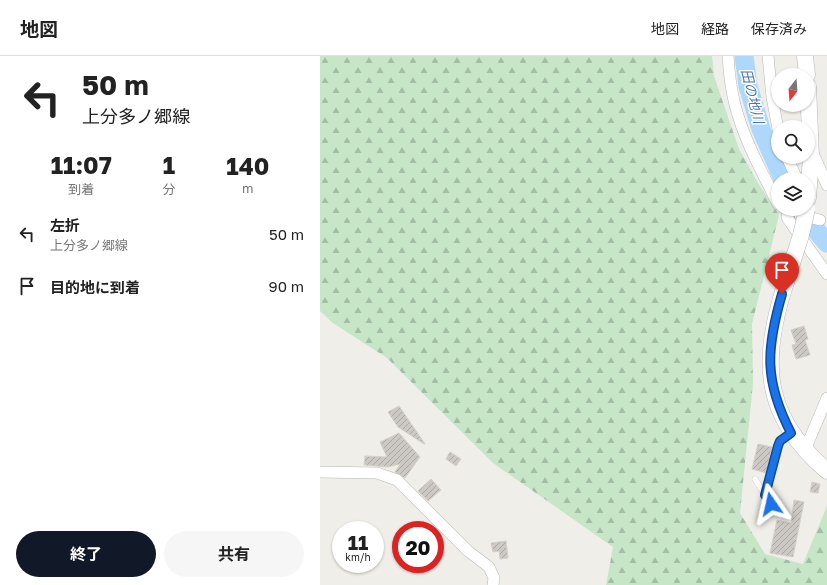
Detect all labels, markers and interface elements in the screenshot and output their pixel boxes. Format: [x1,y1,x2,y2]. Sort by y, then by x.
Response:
text: 地図 [20,17,58,40]
text: 地図 [651,20,679,37]
text: 経路 [701,20,729,37]
text: 保存済み [751,20,807,37]
water label: 田の地川 [738,67,769,127]
text: 50 m [82,68,149,101]
north arrow [771,68,815,112]
map controls [771,68,815,216]
icon: left [16,72,68,124]
text: 上分多ノ郷線 [82,105,190,127]
button: search [771,120,815,164]
text: 11:07 [51,150,112,179]
text: 1 [163,150,175,179]
text: 140 [226,151,269,180]
button: layers [771,172,815,216]
text: m [242,180,254,196]
text: 到着 [68,181,94,197]
text: 分 [163,181,176,197]
text: 左折 [50,216,80,234]
icon: left [16,223,38,245]
text: 50 m [269,225,304,243]
text: 上分多ノ郷線 [50,237,128,253]
pin [765,253,799,294]
icon: arrive [771,259,793,281]
icon: arrive [16,275,38,297]
text: 90 m [269,277,304,295]
text: 目的地に到着 [50,278,140,296]
position arrow [750,483,792,525]
speed limit sign: 20 [392,521,444,573]
text: 11 [348,530,368,554]
button: 終了 [16,531,156,577]
button: 共有 [164,531,304,577]
text: km/h [345,551,371,563]

